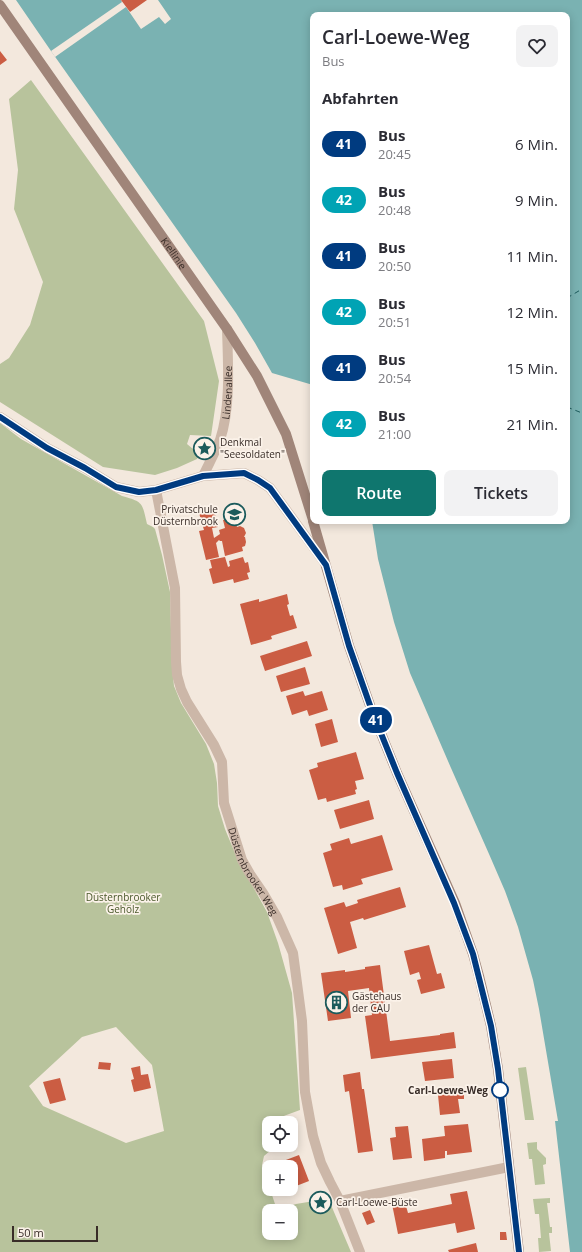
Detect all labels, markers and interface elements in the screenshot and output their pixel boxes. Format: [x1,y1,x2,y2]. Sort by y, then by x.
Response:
text: Carl-Loewe-Weg [322,24,470,50]
button: heart [516,25,558,67]
text: Bus [322,52,345,70]
text: Abfahrten [322,88,399,108]
text: Bus [378,125,405,145]
text: 41 [336,134,352,153]
text: 6 Min. [515,134,558,154]
text: 20:45 [378,145,411,163]
text: Bus [378,181,405,201]
text: 42 [336,190,352,209]
text: 9 Min. [515,190,558,210]
text: 20:48 [378,201,411,219]
street label: Kiellinie [158,234,190,272]
text: Bus [378,237,405,257]
text: 41 [336,246,352,265]
text: 11 Min. [507,246,558,266]
text: 20:50 [378,257,411,275]
text: Bus [378,293,405,313]
text: 42 [336,302,352,321]
text: 12 Min. [507,302,558,322]
text: 20:51 [378,313,411,331]
text: Bus [378,349,405,369]
text: 41 [336,358,352,377]
text: 15 Min. [507,358,558,378]
street label: Lindenallee [218,365,235,420]
text: 20:54 [378,369,411,387]
text: Bus [378,405,405,425]
text: 42 [336,414,352,433]
text: 21 Min. [507,414,558,434]
text: 21:00 [378,425,411,443]
place icon: Denkmal "Seesoldaten" [191,435,217,461]
place label: Denkmal "Seesoldaten" [220,435,285,461]
button: Route [322,470,436,516]
button: Tickets [444,470,558,516]
place label: Privatschule Düsternbrook [153,502,219,528]
school or university icon: Privatschule Düsternbrook [221,502,247,528]
line badge: 41 [358,707,394,733]
text: 41 [368,710,384,729]
street label: Düsternbrooker Weg [225,825,282,918]
park label: Düsternbrooker Gehölz [86,890,160,916]
building icon: Gästehaus der CAU [324,989,350,1015]
place label: Gästehaus der CAU [352,989,402,1015]
marker: Carl-Loewe-Weg [491,1081,509,1099]
place label: Carl-Loewe-Weg [408,1083,488,1097]
map controls [262,1116,298,1240]
button: locate [262,1116,298,1152]
button: + [262,1160,298,1196]
place icon: Carl-Loewe-Büste [308,1189,334,1215]
place label: Carl-Loewe-Büste [336,1195,418,1209]
button: − [262,1204,298,1240]
scale bar [12,1224,98,1243]
text: 50 m [18,1225,44,1240]

